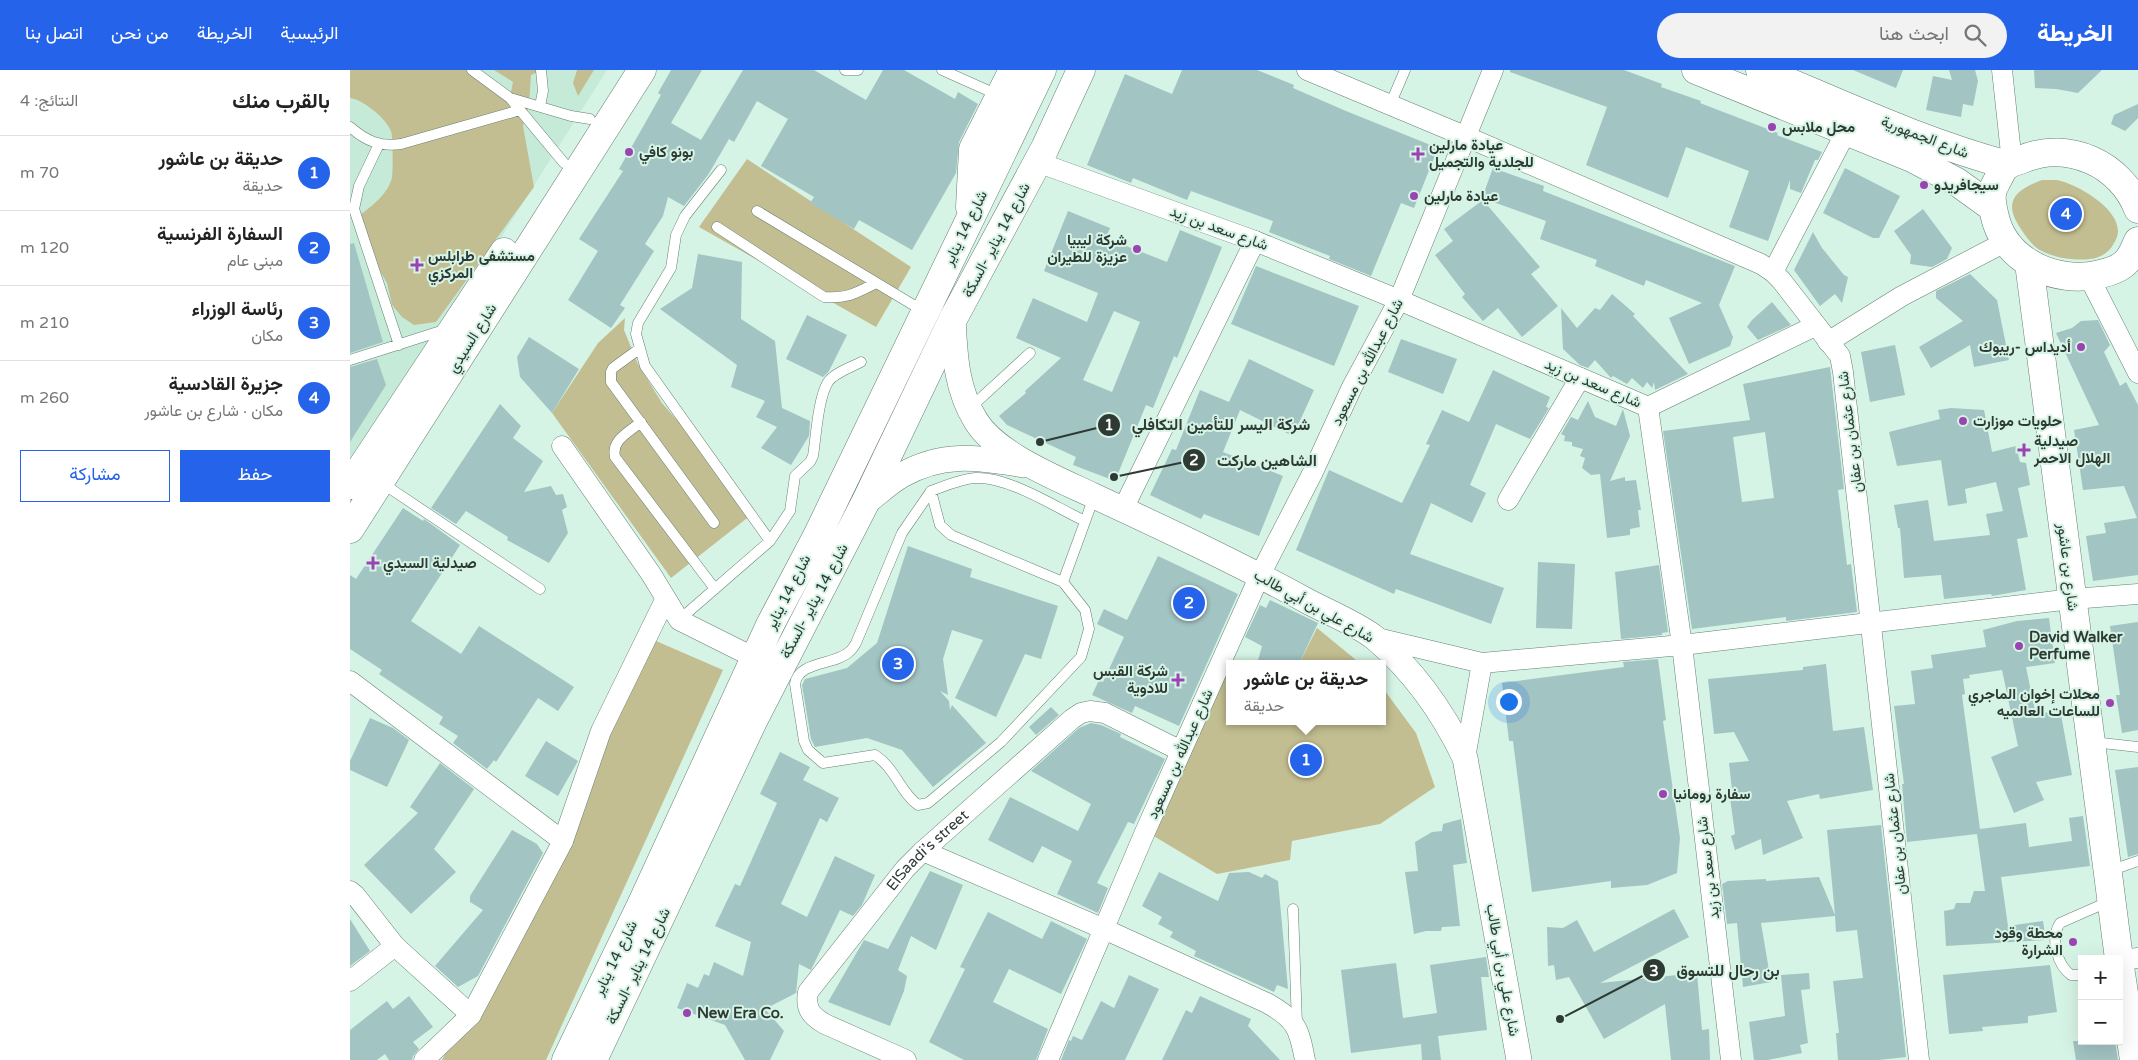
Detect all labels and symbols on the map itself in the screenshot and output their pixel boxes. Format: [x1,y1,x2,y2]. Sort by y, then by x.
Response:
street label: شارع الجمهورية [1878,112,1972,164]
place label: محل ملابس [1782,118,1855,136]
marker: محل ملابس [1766,121,1778,133]
place label: عيادة مارلين للجلدية والتجميل [1429,136,1534,171]
place label: بونو كافي [639,143,693,165]
marker: بونو كافي [623,146,635,158]
marker: عيادة مارلين للجلدية والتجميل [1411,147,1425,161]
place label: سيجافريدو [1934,176,1999,194]
street label: شارع 14 يناير -السكة [958,179,1036,301]
marker: سيجافريدو [1918,179,1930,191]
street label: شارع 14 يناير [939,187,993,270]
place label: عيادة مارلين [1424,187,1498,205]
marker: عيادة مارلين [1408,190,1420,202]
pin: 4 [2050,195,2082,233]
street label: شارع سعد بن زيد [1167,202,1271,256]
place label: شركة ليبيا عزيزة للطيران [1047,231,1127,266]
marker: شركة ليبيا عزيزة للطيران [1131,243,1143,255]
place label: مستشفى طرابلس المركزي [428,247,535,286]
marker: مستشفى طرابلس المركزي [410,258,424,272]
street label: شارع عبدالله بن مسعود [1327,295,1409,429]
street label: شارع السيدي [444,300,504,378]
place label: أديداس -ريبوك [1979,338,2071,356]
marker: أديداس -ريبوك [2075,341,2087,353]
street label: شارع سعد بن زيد [1541,355,1644,413]
street label: شارع عثمان بن عفان [1834,370,1868,494]
callout: شركة اليسر للتأمين التكافلي [1097,409,1320,440]
place label: حلويات موزارت [1973,412,2062,430]
text: شركة اليسر للتأمين التكافلي [1132,415,1310,438]
marker: حلويات موزارت [1957,415,1969,427]
text: 1 [1104,416,1114,434]
place label: صيدلية الهلال الاحمر [2033,432,2110,467]
marker: صيدلية الهلال الاحمر [2018,444,2030,456]
callout: الشاهين ماركت [1182,445,1327,476]
text: 2 [1189,451,1199,469]
text: الشاهين ماركت [1217,451,1317,471]
street label: شارع بن عاشور [2052,521,2082,612]
street label: شارع 14 يناير -السكة [776,540,854,662]
street label: شارع 14 يناير [761,551,816,634]
place label: صيدلية السيدي [383,554,477,576]
marker: صيدلية السيدي [367,557,379,569]
street label: شارع علي بن أبي طالب [1249,566,1377,650]
pin: 2 [1173,584,1205,622]
place label: David Walker Perfume [2029,628,2123,663]
marker: David Walker Perfume [2013,640,2025,652]
pin: 3 [882,645,914,683]
place label: شركة القبس للادوية [1093,662,1168,697]
marker: شركة القبس للادوية [1172,674,1184,686]
place label: محلات إخوان الماجري للساعات العالميه [1968,685,2100,720]
street label: شارع عبدالله بن مسعود [1143,686,1219,822]
your location [1496,689,1522,715]
marker: محلات إخوان الماجري للساعات العالميه [2104,697,2116,709]
pin: 1 [1290,741,1322,779]
street label: شارع عثمان بن عفان [1880,772,1912,896]
place label: سفارة رومانيا [1673,785,1750,803]
marker: سفارة رومانيا [1657,788,1669,800]
street label: ElSaadi’s street [882,806,972,894]
street label: شارع سعد بن زيد [1693,815,1725,920]
street label: شارع علي بن أبي طالب [1479,902,1524,1039]
street label: شارع 14 يناير -السكة [602,905,676,1028]
street label: شارع 14 يناير [589,917,643,1000]
place label: محطة وقود الشرارة [1994,924,2063,959]
marker: محطة وقود الشرارة [2067,936,2079,948]
callout: بن رحال للتسوق [1641,955,1790,986]
text: بن رحال للتسوق [1676,961,1780,981]
text: 3 [1649,962,1659,980]
place label: New Era Co. [697,1004,784,1022]
marker: New Era Co. [681,1007,693,1019]

